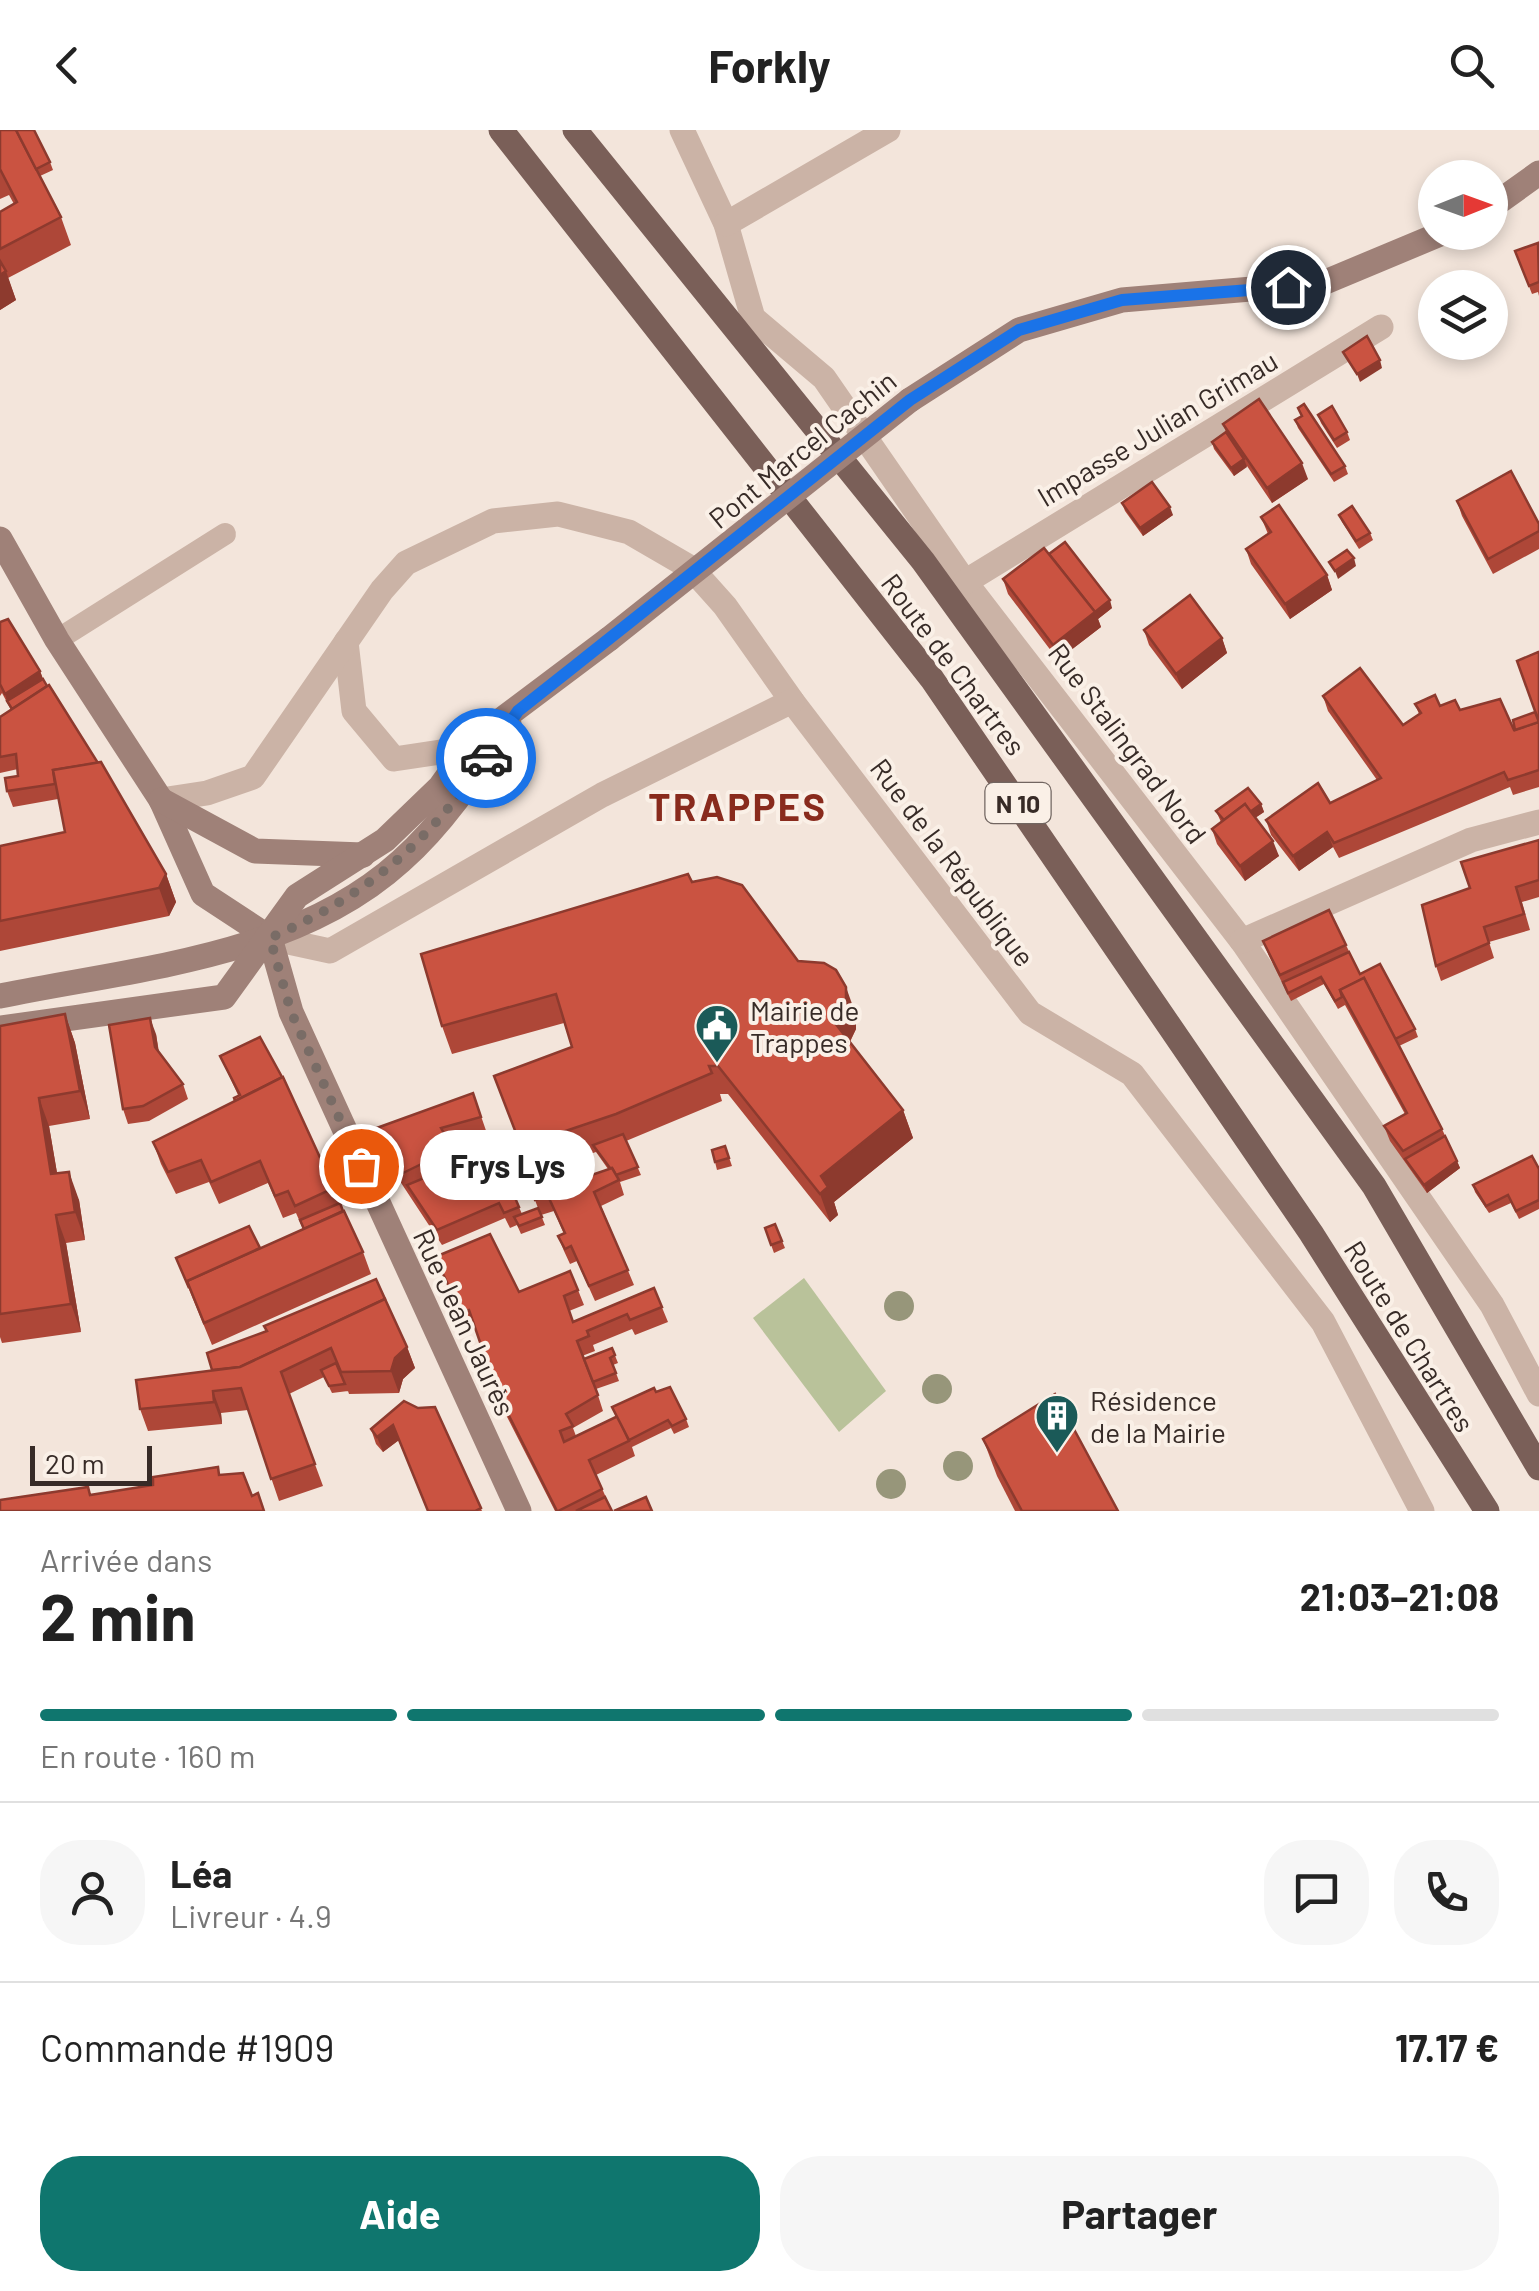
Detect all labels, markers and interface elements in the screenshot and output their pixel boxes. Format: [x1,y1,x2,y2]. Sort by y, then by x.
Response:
icon: back [40,38,95,93]
text: Forkly [708,38,831,92]
icon: search [1444,38,1499,93]
north arrow [1418,160,1508,250]
map controls [1418,160,1508,360]
pin [1246,245,1331,330]
icon: home [1261,260,1316,315]
button: layers [1418,270,1508,360]
street label: Impasse Julian Grimau [1031,343,1283,513]
street label: Pont Marcel Cachin [702,363,902,535]
street label: Route de Chartres [875,566,1033,762]
street label: Rue Stalingrad Nord [1042,636,1214,850]
courier [436,708,536,808]
icon: car [459,731,514,786]
street label: Rue de la République [864,751,1042,973]
district label: TRAPPES [648,783,828,829]
road number: N 10 [986,783,1050,823]
place label: Mairie de Trappes [750,993,860,1059]
public building icon: Mairie de Trappes [694,1003,740,1064]
pin [319,1124,404,1209]
callout: Frys Lys [421,1131,596,1201]
icon: bag [334,1139,389,1194]
text: Frys Lys [450,1146,565,1184]
street label: Rue Jean Jaurès [407,1223,523,1421]
street label: Route de Chartres [1338,1234,1482,1438]
place label: Résidence de la Mairie [1090,1383,1226,1449]
building icon: Résidence de la Mairie [1034,1393,1080,1454]
scale bar [30,1441,152,1486]
text: 20 m [45,1446,105,1480]
text: Arrivée dans [40,1540,213,1578]
text: 21:03–21:08 [1300,1573,1499,1619]
text: 2 min [40,1576,196,1654]
text: En route · 160 m [40,1736,255,1774]
button: person [40,1840,145,1945]
button: chat [1264,1840,1369,1945]
button: phone [1394,1840,1499,1945]
text: Léa [170,1850,232,1896]
text: Livreur · 4.9 [170,1896,332,1934]
text: Commande #1909 [40,2024,334,2070]
text: 17.17 € [1395,2024,1499,2070]
button: Aide [40,2156,760,2271]
button: Partager [780,2156,1499,2271]

